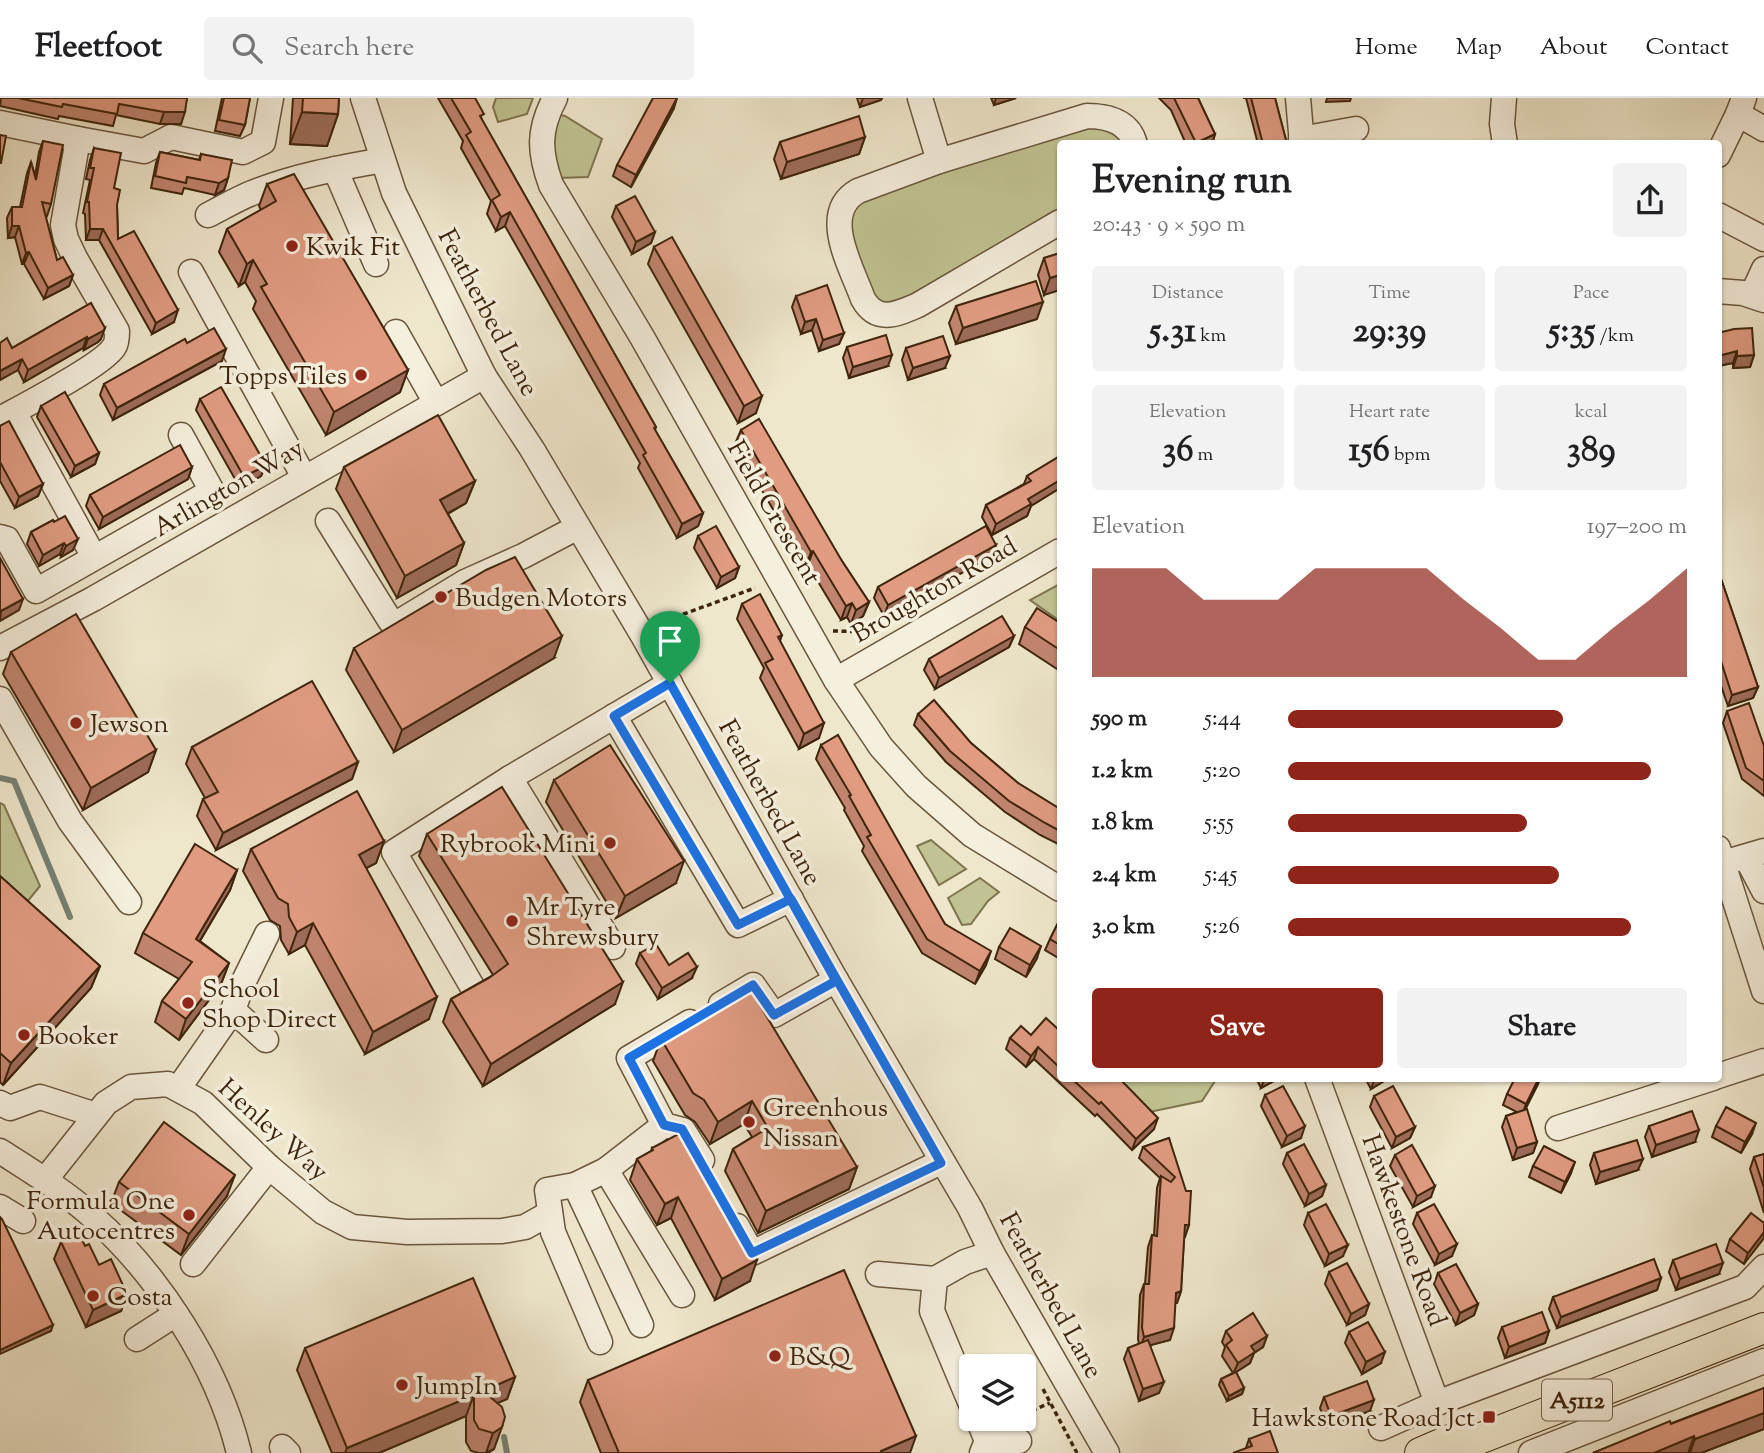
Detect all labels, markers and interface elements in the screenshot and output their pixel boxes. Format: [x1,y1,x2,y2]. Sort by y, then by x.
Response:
search box [204,17,694,80]
text: Fleetfoot [35,24,162,72]
icon: search [228,29,266,67]
text: Search here [284,30,414,67]
text: Home [1355,31,1418,65]
text: Map [1456,31,1502,65]
text: About [1540,31,1607,65]
text: Contact [1645,31,1729,65]
text: Evening run [1092,156,1292,210]
button: share [1613,163,1687,237]
text: 20:43 · 9 × 590 m [1092,209,1245,242]
street label: Featherbed Lane [427,223,547,403]
place label: Kwik Fit [306,230,400,267]
marker: Kwik Fit [284,238,300,254]
text: Distance [1152,280,1224,307]
text: Time [1368,280,1411,307]
text: Pace [1573,280,1609,307]
text: 5.31 [1149,307,1196,358]
text: 29:39 [1353,307,1426,358]
text: 5:35 [1548,307,1596,358]
text: km [1196,323,1226,350]
text: /km [1596,323,1634,350]
place label: Topps Tiles [219,359,347,396]
marker: Topps Tiles [353,367,369,383]
text: Elevation [1149,399,1226,426]
text: Heart rate [1349,399,1430,426]
text: kcal [1575,399,1607,426]
text: 36 [1162,426,1194,477]
text: 156 [1349,426,1390,477]
text: 389 [1567,426,1615,477]
street label: Arlington Way [147,431,312,547]
street label: Field Crescent [717,434,829,592]
text: m [1194,442,1213,469]
text: bpm [1390,442,1430,469]
text: Elevation [1092,511,1185,544]
text: 197–200 m [1587,511,1687,544]
street label: Broughton Road [846,529,1025,654]
place label: Budgen Motors [455,581,627,618]
marker: Budgen Motors [433,589,449,605]
pin [640,611,700,683]
icon: arrive [651,622,689,660]
text: 590 m [1092,703,1147,736]
text: 5:44 [1204,703,1241,736]
place label: Jewson [88,707,169,744]
street label: Featherbed Lane [708,713,830,893]
marker: Jewson [68,715,84,731]
text: 1.2 km [1092,755,1153,788]
text: 5:20 [1204,755,1241,788]
text: 1.8 km [1092,807,1154,840]
text: 5:55 [1204,807,1234,840]
place label: Rybrook Mini [440,827,596,864]
marker: Rybrook Mini [602,835,618,851]
text: 2.4 km [1092,859,1157,892]
text: 5:45 [1204,859,1237,892]
place label: Mr Tyre Shrewsbury [526,890,659,957]
text: 3.0 km [1092,911,1155,944]
text: 5:26 [1204,911,1240,944]
marker: Mr Tyre Shrewsbury [504,913,520,929]
place label: School Shop Direct [202,972,337,1039]
button: Save [1092,988,1383,1068]
button: Share [1397,988,1687,1068]
marker: School Shop Direct [180,995,196,1011]
place label: Booker [38,1019,118,1056]
marker: Booker [16,1027,32,1043]
street label: Henley Way [209,1071,336,1191]
place label: Greenhous Nissan [763,1091,888,1158]
marker: Greenhous Nissan [741,1114,757,1130]
street label: Hawkestone Road [1351,1130,1455,1332]
place label: Formula One Autocentres [27,1184,175,1251]
street label: Featherbed Lane [989,1206,1111,1386]
marker: Formula One Autocentres [181,1207,197,1223]
place label: Costa [107,1280,173,1317]
marker: Costa [85,1288,101,1304]
place label: B&Q [789,1340,853,1377]
marker: B&Q [767,1348,783,1364]
map controls [959,1354,1036,1431]
button: layers [959,1354,1036,1431]
place label: JumpIn [414,1369,498,1406]
marker: JumpIn [394,1377,410,1393]
road number: A5112 [1542,1380,1612,1420]
place label: Hawkstone Road Jct [1251,1401,1475,1438]
marker: Hawkstone Road Jct [1481,1409,1497,1425]

